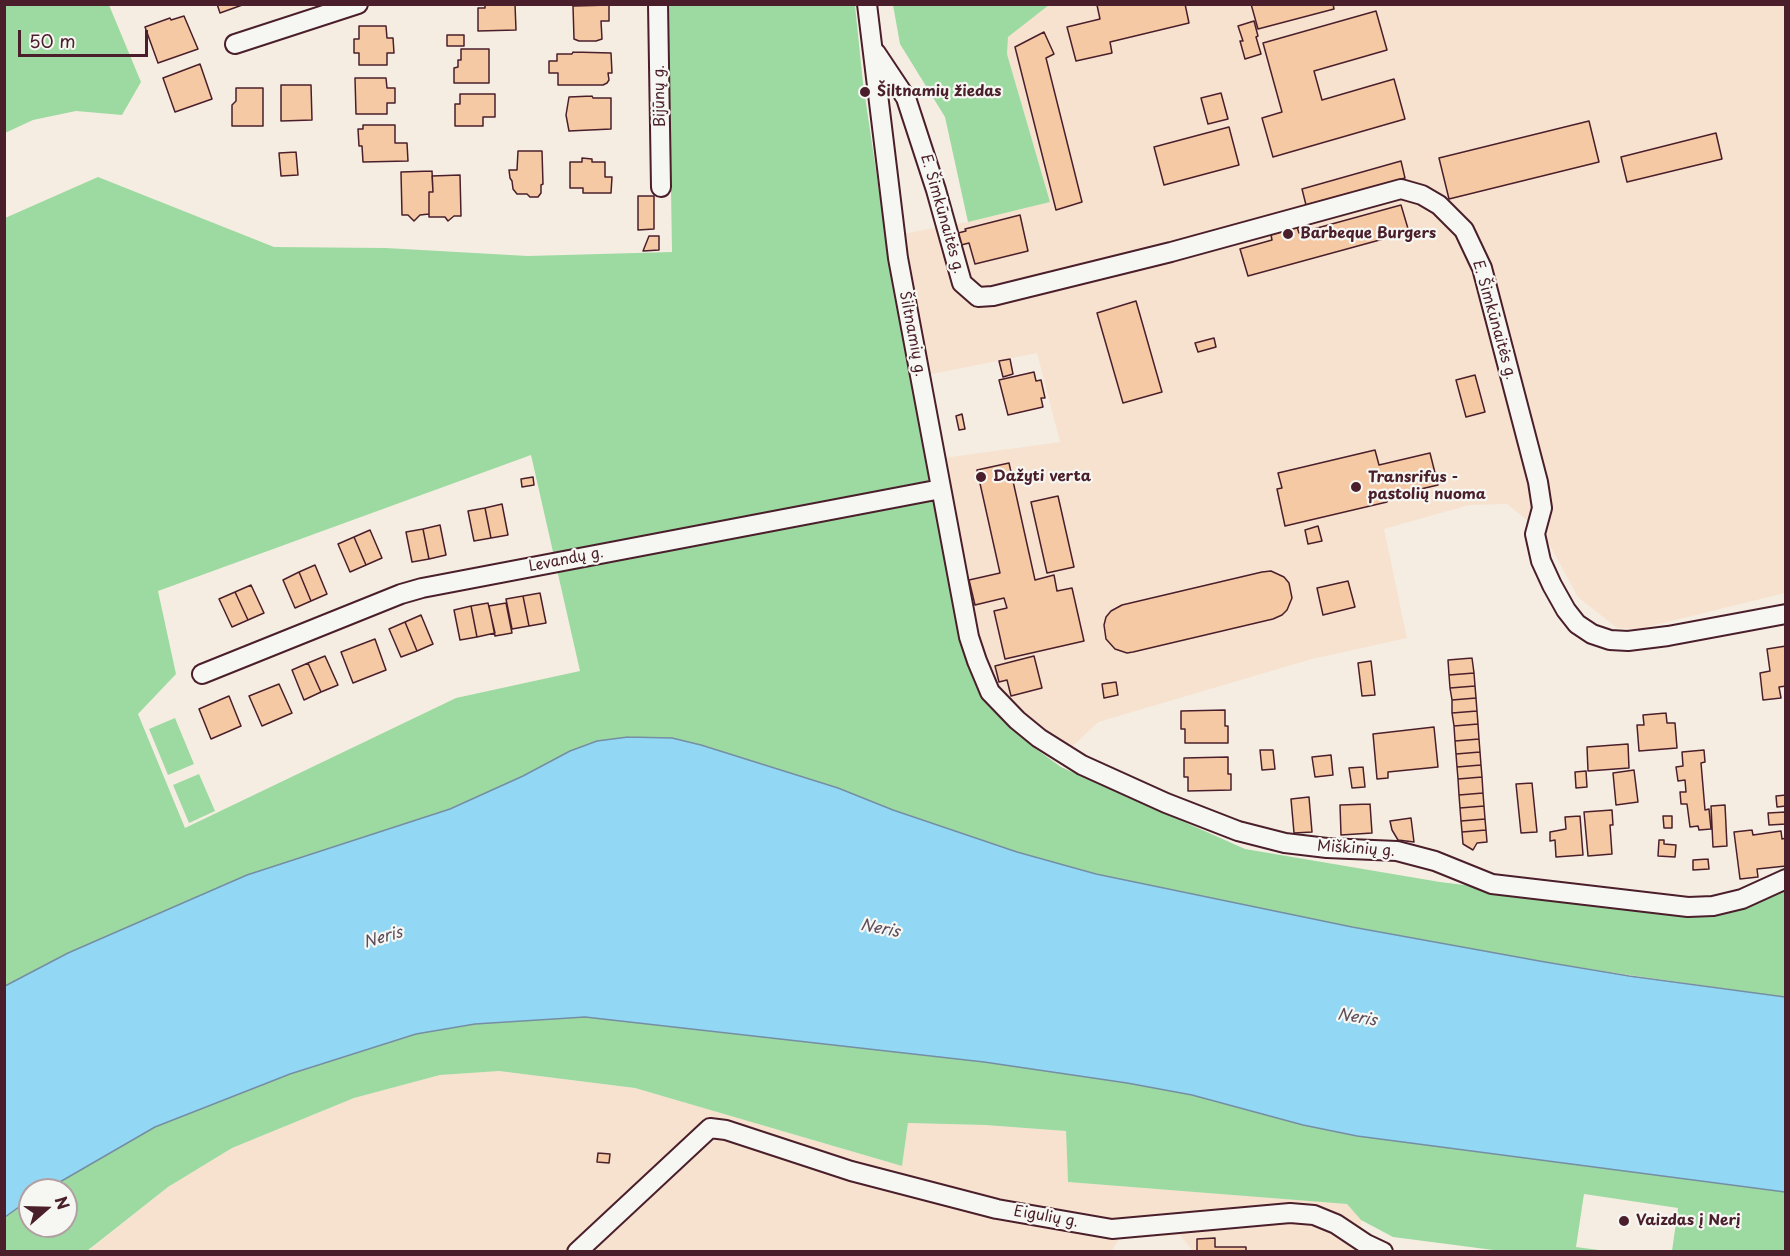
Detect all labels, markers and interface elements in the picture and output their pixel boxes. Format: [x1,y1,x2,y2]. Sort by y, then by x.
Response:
scale bar [21,18,152,56]
text: 50 m [29,27,76,54]
street label: Bijūnų g. [650,65,670,127]
place label: Šiltnamių žiedas [877,83,1002,101]
marker: Šiltnamių žiedas [858,85,872,99]
street label: E. Šimkūnaitės g. [916,152,968,276]
place label: Barbeque Burgers [1300,225,1436,243]
marker: Barbeque Burgers [1281,227,1295,241]
street label: E. Šimkūnaitės g. [1468,258,1520,382]
street label: Šiltnamių g. [895,290,929,378]
place label: Dažyti verta [993,468,1091,486]
place label: Transrifus - pastolių nuoma [1368,469,1486,504]
marker: Dažyti verta [974,470,988,484]
marker: Transrifus - pastolių nuoma [1349,480,1363,494]
street label: Levandų g. [527,544,605,576]
street label: Miškinių g. [1316,837,1396,861]
water label: Neris [859,916,901,942]
water label: Neris [361,923,405,953]
water label: Neris [1336,1005,1378,1031]
north arrow [18,1178,78,1238]
text: N [50,1192,76,1213]
street label: Eigulių g. [1012,1202,1080,1232]
place label: Vaizdas į Nerį [1636,1212,1740,1230]
marker: Vaizdas į Nerį [1617,1214,1631,1228]

